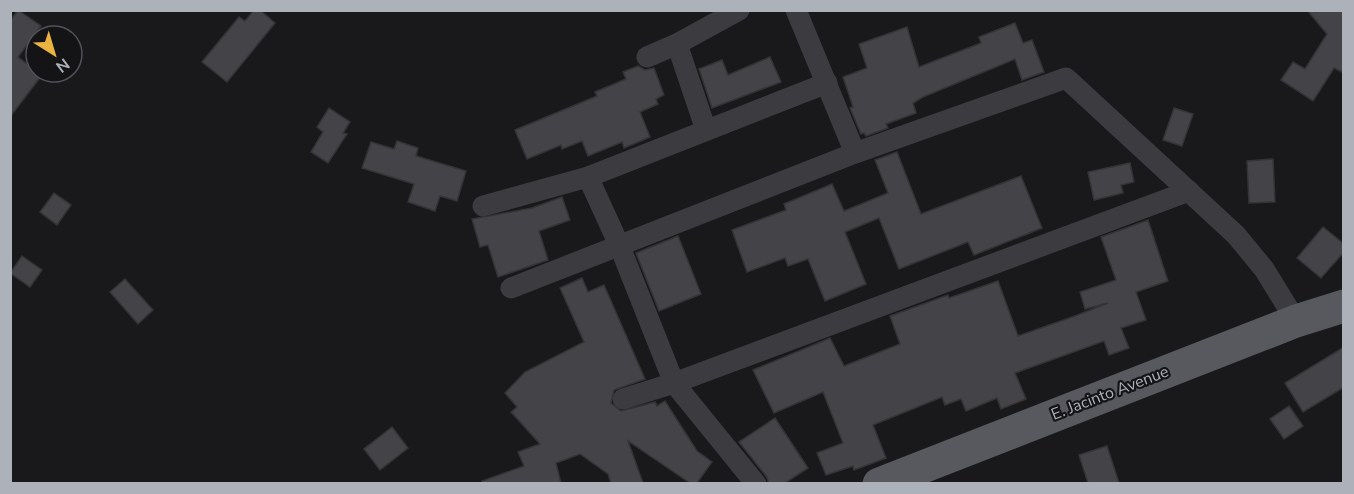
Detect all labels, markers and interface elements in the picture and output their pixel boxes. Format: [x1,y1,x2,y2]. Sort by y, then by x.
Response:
north arrow [24,24,84,84]
text: N [51,53,74,78]
street label: E. Jacinto Avenue [1048,360,1172,426]

